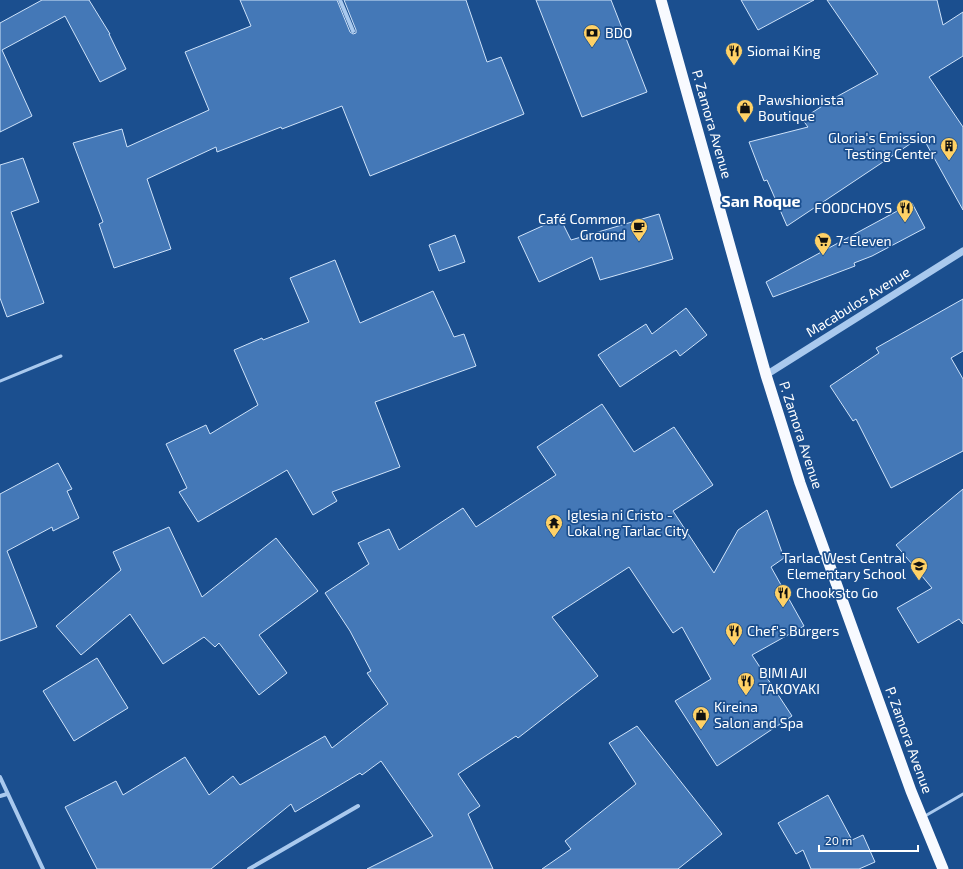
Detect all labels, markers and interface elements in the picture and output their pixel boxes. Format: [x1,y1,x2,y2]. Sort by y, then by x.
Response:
bank icon: BDO [582,23,602,48]
place label: BDO [605,24,632,41]
restaurant icon: Siomai King [724,41,744,66]
place label: Siomai King [747,42,821,59]
street label: P. Zamora Avenue [689,68,736,180]
place label: Pawshionista Boutique [758,91,844,124]
shop icon: Pawshionista Boutique [735,98,755,123]
place label: Gloria's Emission Testing Center [828,129,936,162]
building icon: Gloria's Emission Testing Center [939,136,959,161]
district label: San Roque [721,191,801,210]
restaurant icon: FOODCHOYS [895,198,915,223]
place label: FOODCHOYS [814,199,892,216]
place label: Café Common Ground [538,210,626,243]
cafe icon: Café Common Ground [629,217,649,242]
supermarket icon: 7-Eleven [813,231,833,256]
place label: 7-Eleven [836,232,892,249]
street label: Macabulos Avenue [803,263,913,340]
street label: P. Zamora Avenue [776,379,827,491]
place label: Iglesia ni Cristo - Lokal ng Tarlac City [567,506,689,539]
temple icon: Iglesia ni Cristo - Lokal ng Tarlac City [544,513,564,538]
place label: Tarlac West Central Elementary School [782,549,907,582]
school or university icon: Tarlac West Central Elementary School [909,556,929,581]
restaurant icon: Chooks to Go [773,583,793,608]
place label: Chooks to Go [796,584,878,601]
restaurant icon: Chef's Burgers [724,621,744,646]
place label: Chef's Burgers [747,622,839,639]
place label: BIMI AJI TAKOYAKI [759,664,820,697]
restaurant icon: BIMI AJI TAKOYAKI [736,671,756,696]
street label: P. Zamora Avenue [882,684,937,796]
place label: Kireina Salon and Spa [714,698,804,731]
shop icon: Kireina Salon and Spa [691,705,711,730]
scale bar [819,827,918,853]
text: 20 m [825,833,852,847]

